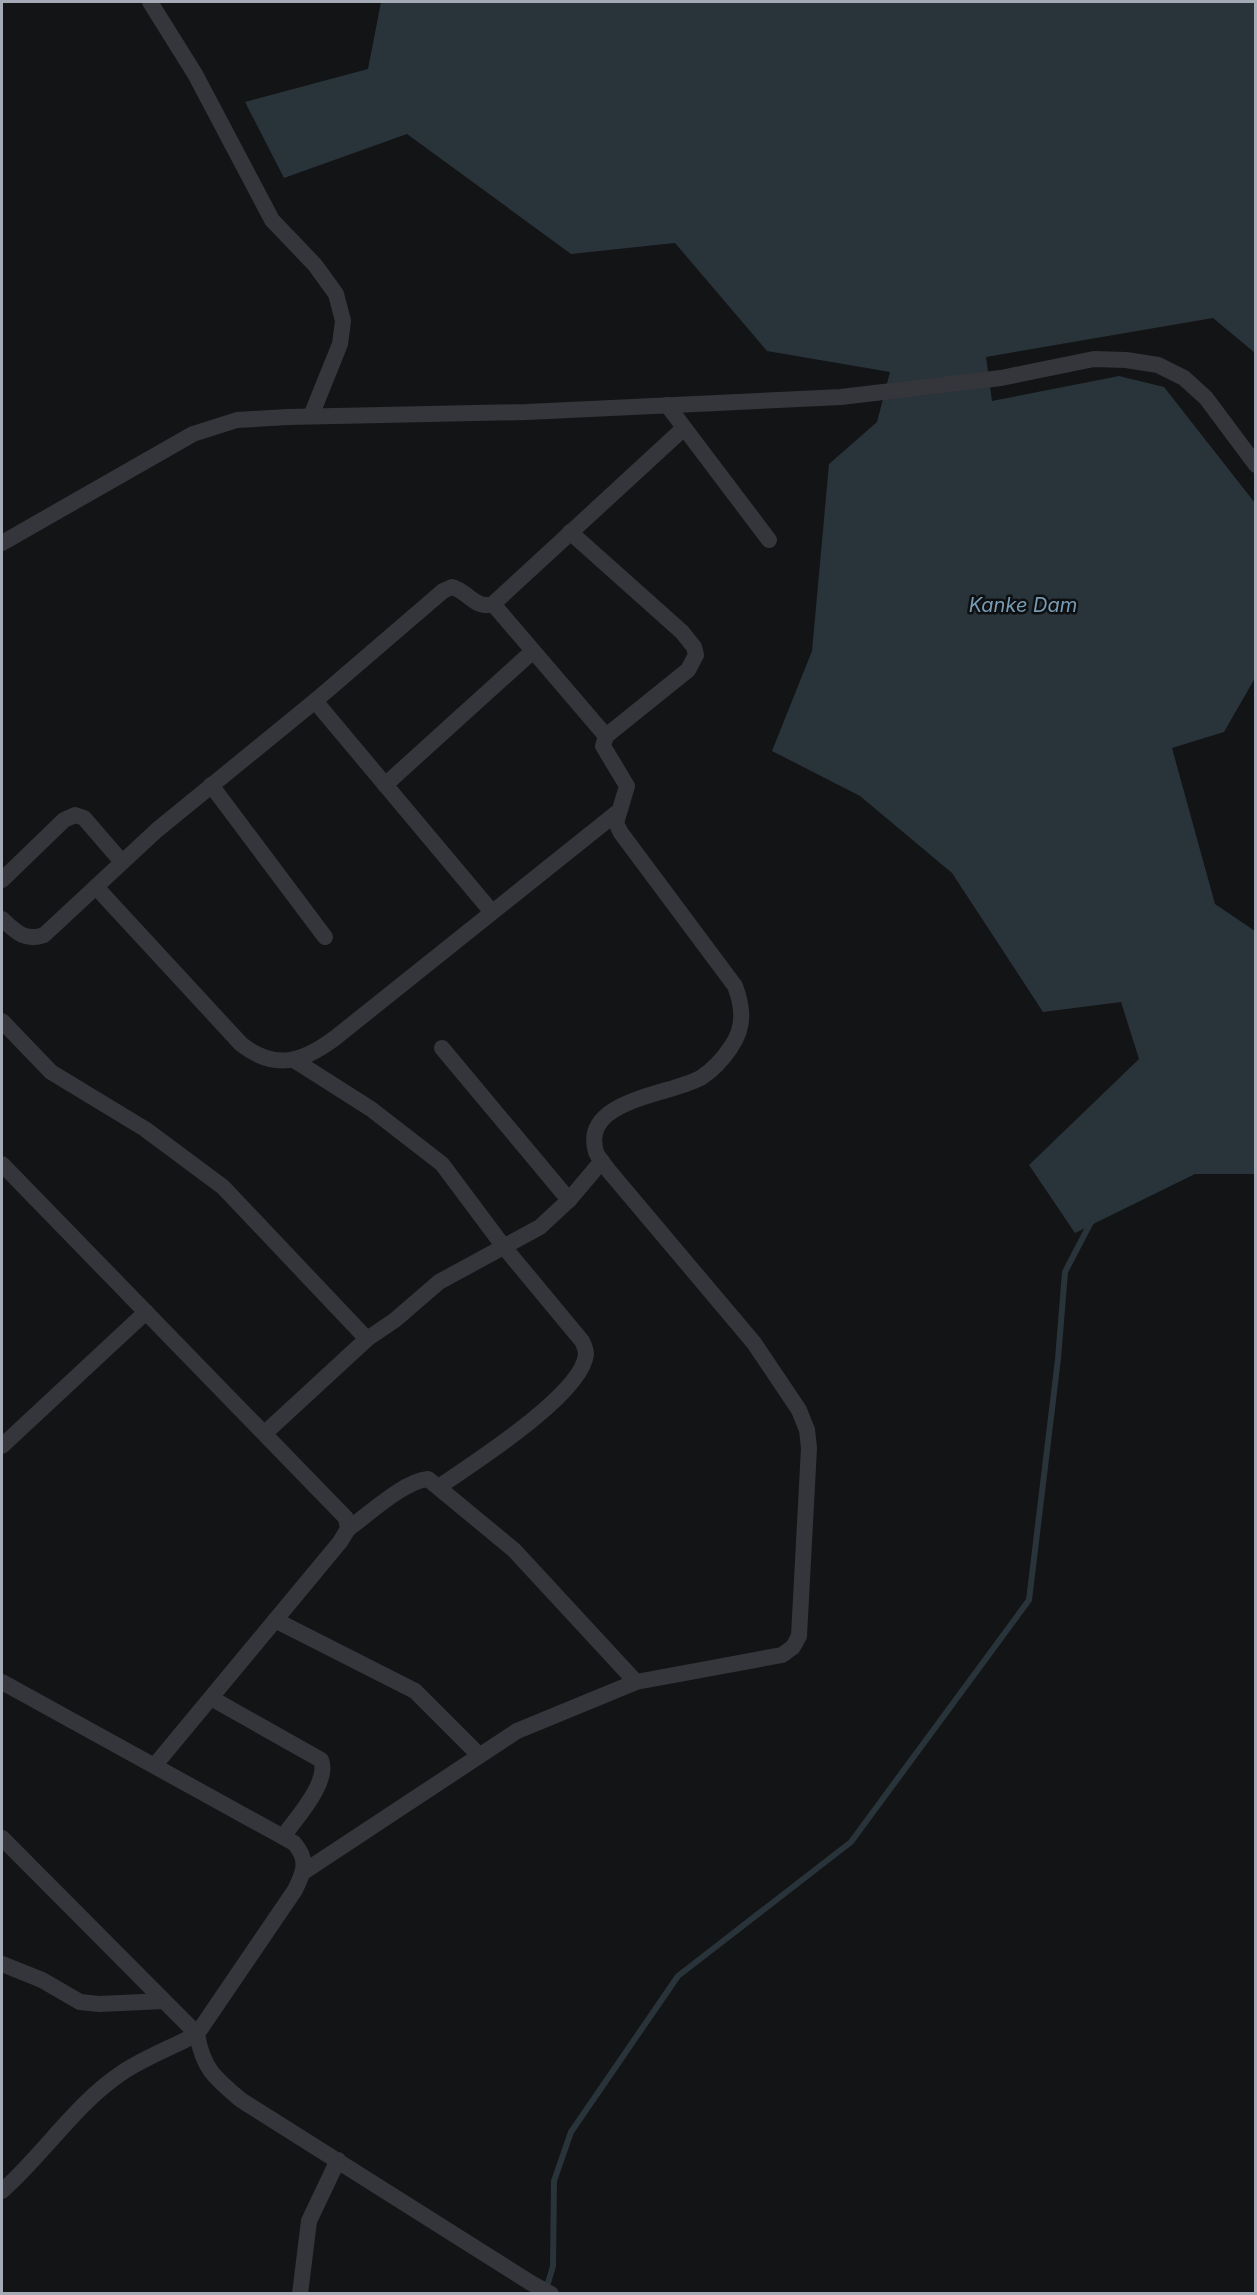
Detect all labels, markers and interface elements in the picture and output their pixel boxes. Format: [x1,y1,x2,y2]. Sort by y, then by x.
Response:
water label: Kanke Dam [969,593,1077,617]

